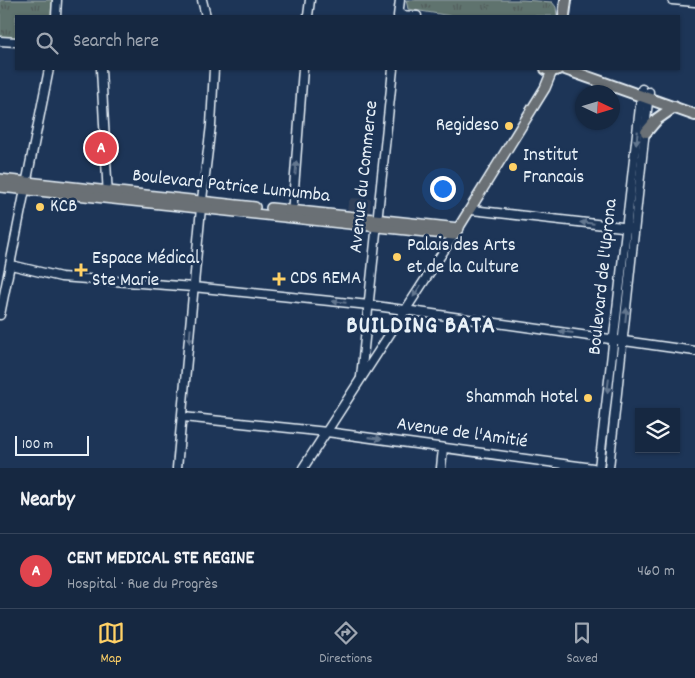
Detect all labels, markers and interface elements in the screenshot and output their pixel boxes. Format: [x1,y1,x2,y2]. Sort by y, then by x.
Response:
search box [15,15,680,70]
icon: search [33,29,61,57]
text: Search here [73,29,159,56]
north arrow [575,85,620,130]
street label: Avenue du Commerce [344,99,386,255]
place label: Regideso [436,113,499,140]
marker: Regideso [503,120,515,132]
pin: A [85,129,117,167]
one-way arrow [633,130,641,146]
place label: Institut Francais [523,143,584,192]
one-way arrow [292,160,300,176]
marker: Institut Francais [507,161,519,173]
street label: Boulevard Patrice Lumumba [131,163,332,211]
your location [430,176,456,202]
place label: KCB [50,194,77,221]
street label: Boulevard de l'Uprona [582,197,626,356]
marker: KCB [34,201,46,213]
one-way arrow [579,219,595,227]
place label: Palais des Arts et de la Culture [407,233,519,282]
place label: Espace Médical Ste Marie [92,246,200,295]
marker: Palais des Arts et de la Culture [391,251,403,263]
marker: Espace Médical Ste Marie [74,263,88,277]
place label: CDS REMA [290,266,361,293]
marker: CDS REMA [272,272,286,286]
one-way arrow [413,284,422,297]
one-way arrow [331,298,347,306]
one-way arrow [622,307,630,323]
district label: BUILDING BATA [346,310,496,344]
one-way arrow [557,327,573,335]
one-way arrow [186,328,194,344]
one-way arrow [604,378,612,394]
place label: Shammah Hotel [466,385,578,412]
marker: Shammah Hotel [582,392,594,404]
map controls [635,408,680,453]
button: layers [635,408,680,453]
street label: Avenue de l'Amitié [395,411,529,457]
scale bar [15,433,89,456]
one-way arrow [367,434,383,442]
text: 100 m [22,435,53,455]
text: Nearby [20,486,75,516]
text: CENT MEDICAL STE REGINE [67,546,254,573]
text: A [32,560,40,583]
text: 460 m [637,560,675,583]
text: Hospital · Rue du Progrès [67,573,218,596]
tab: Map [97,619,125,669]
tab: Directions [319,619,372,669]
tab: Saved [567,619,598,669]

